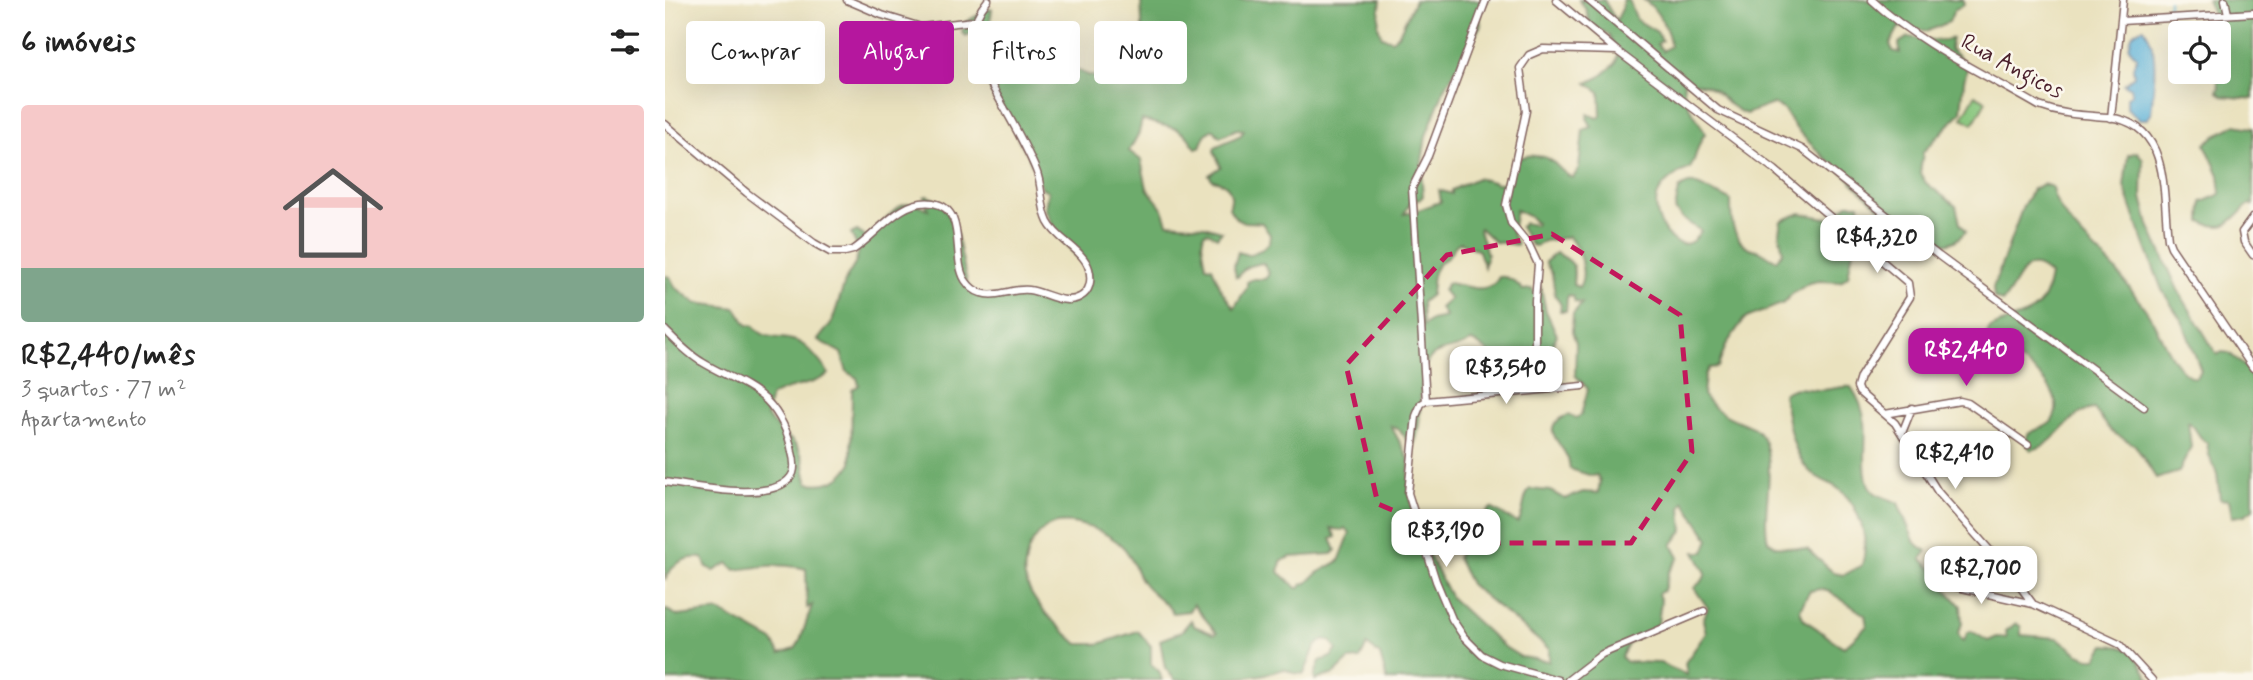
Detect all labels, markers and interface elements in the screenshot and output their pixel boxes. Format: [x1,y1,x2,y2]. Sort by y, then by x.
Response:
chip: Comprar [686,21,825,84]
chip: Alugar [839,21,954,84]
chip: Filtros [968,21,1080,84]
chip: Novo [1094,21,1187,84]
map controls [2168,21,2231,84]
button: locate [2168,21,2231,84]
text: 6 imóveis [21,23,136,62]
icon: filters [606,23,644,61]
street label: Rua Angicos [1954,27,2069,108]
icon: home [270,150,396,276]
pin: R$4,320 [1812,216,1942,275]
text: R$4,320 [1836,223,1918,253]
pin: R$2,440 [1901,328,2031,388]
text: R$2,440/mês [21,336,195,375]
text: R$2,440 [1924,336,2008,366]
pin: R$3,540 [1441,346,1571,406]
text: R$3,540 [1466,354,1546,384]
text: 3 quartos · 77 m² [21,375,187,405]
text: Apartamento [21,405,147,435]
pin: R$2,410 [1890,432,2020,491]
text: R$2,410 [1916,439,1994,469]
pin: R$3,190 [1381,510,1511,569]
text: R$3,190 [1407,517,1485,547]
pin: R$2,700 [1916,546,2046,606]
text: R$2,700 [1940,554,2022,584]

